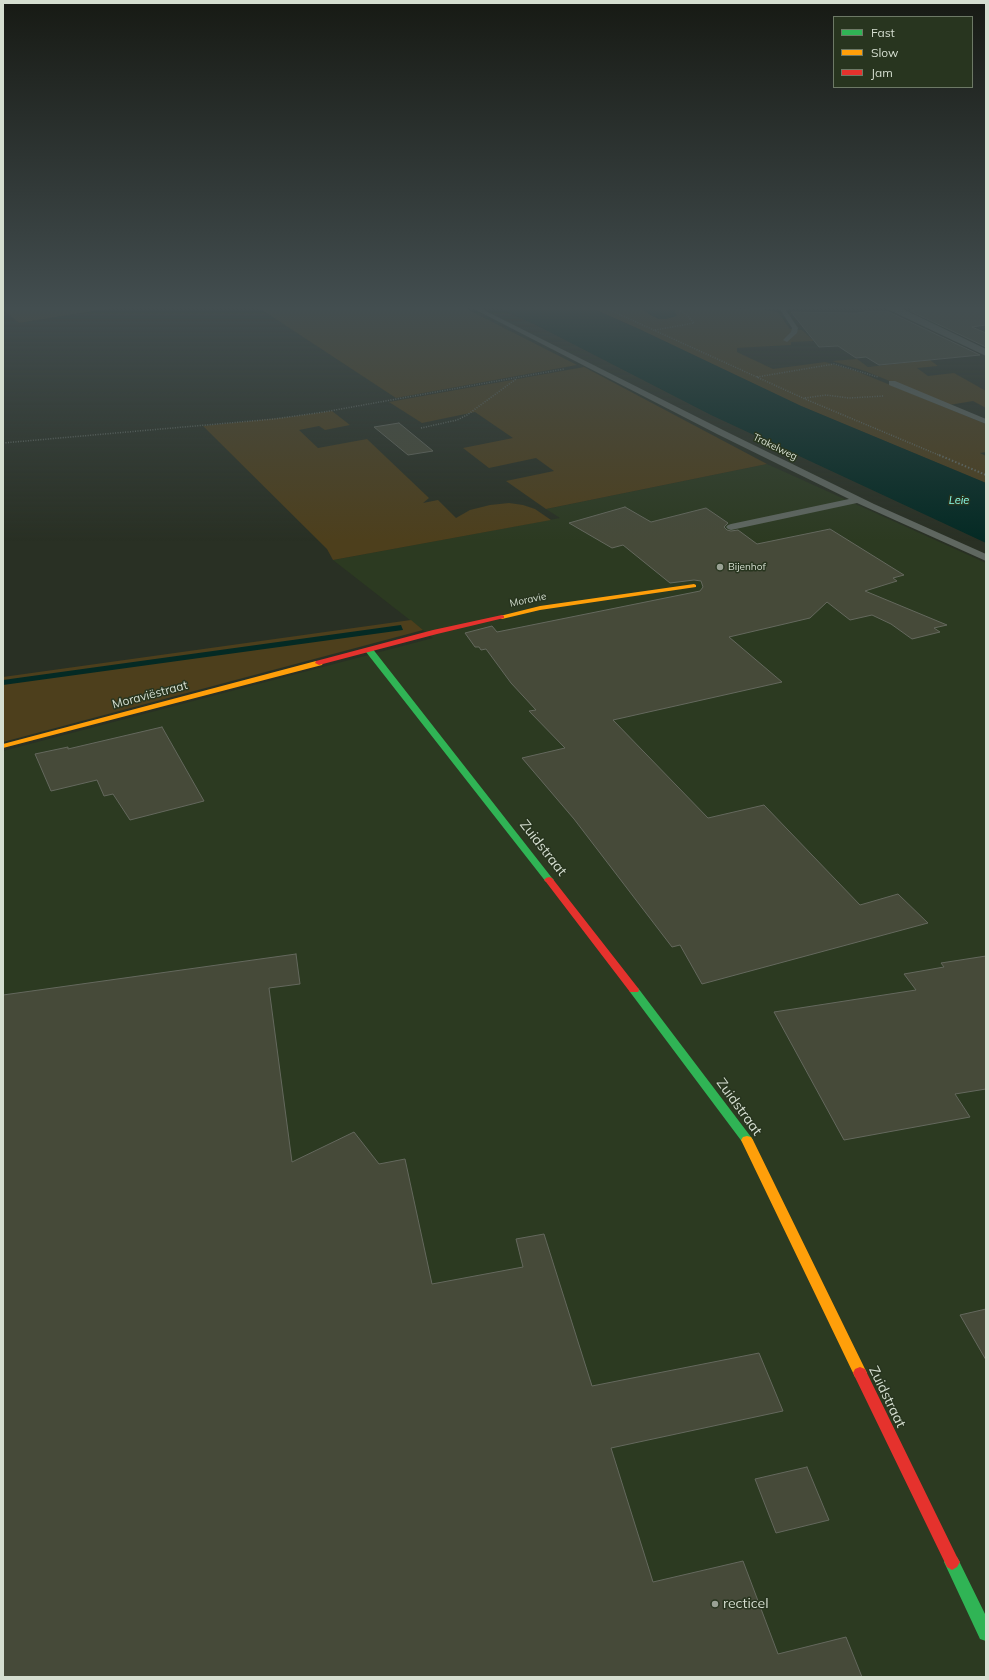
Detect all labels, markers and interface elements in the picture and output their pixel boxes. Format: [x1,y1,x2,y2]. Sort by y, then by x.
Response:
legend [833,16,973,88]
text: Fast [871,25,895,40]
text: Slow [871,45,899,60]
text: Jam [871,65,893,80]
street label: Trakelweg [751,431,799,463]
water label: Leie [949,494,969,508]
place label: Bijenhof [728,561,766,573]
marker: Bijenhof [715,562,725,572]
street label: Moravie [509,590,547,610]
street label: Moraviëstraat [111,678,189,712]
street label: Zuidstraat [516,817,570,879]
street label: Zuidstraat [713,1075,765,1139]
street label: Zuidstraat [865,1363,909,1431]
place label: recticel [723,1596,769,1612]
marker: recticel [710,1599,720,1609]

